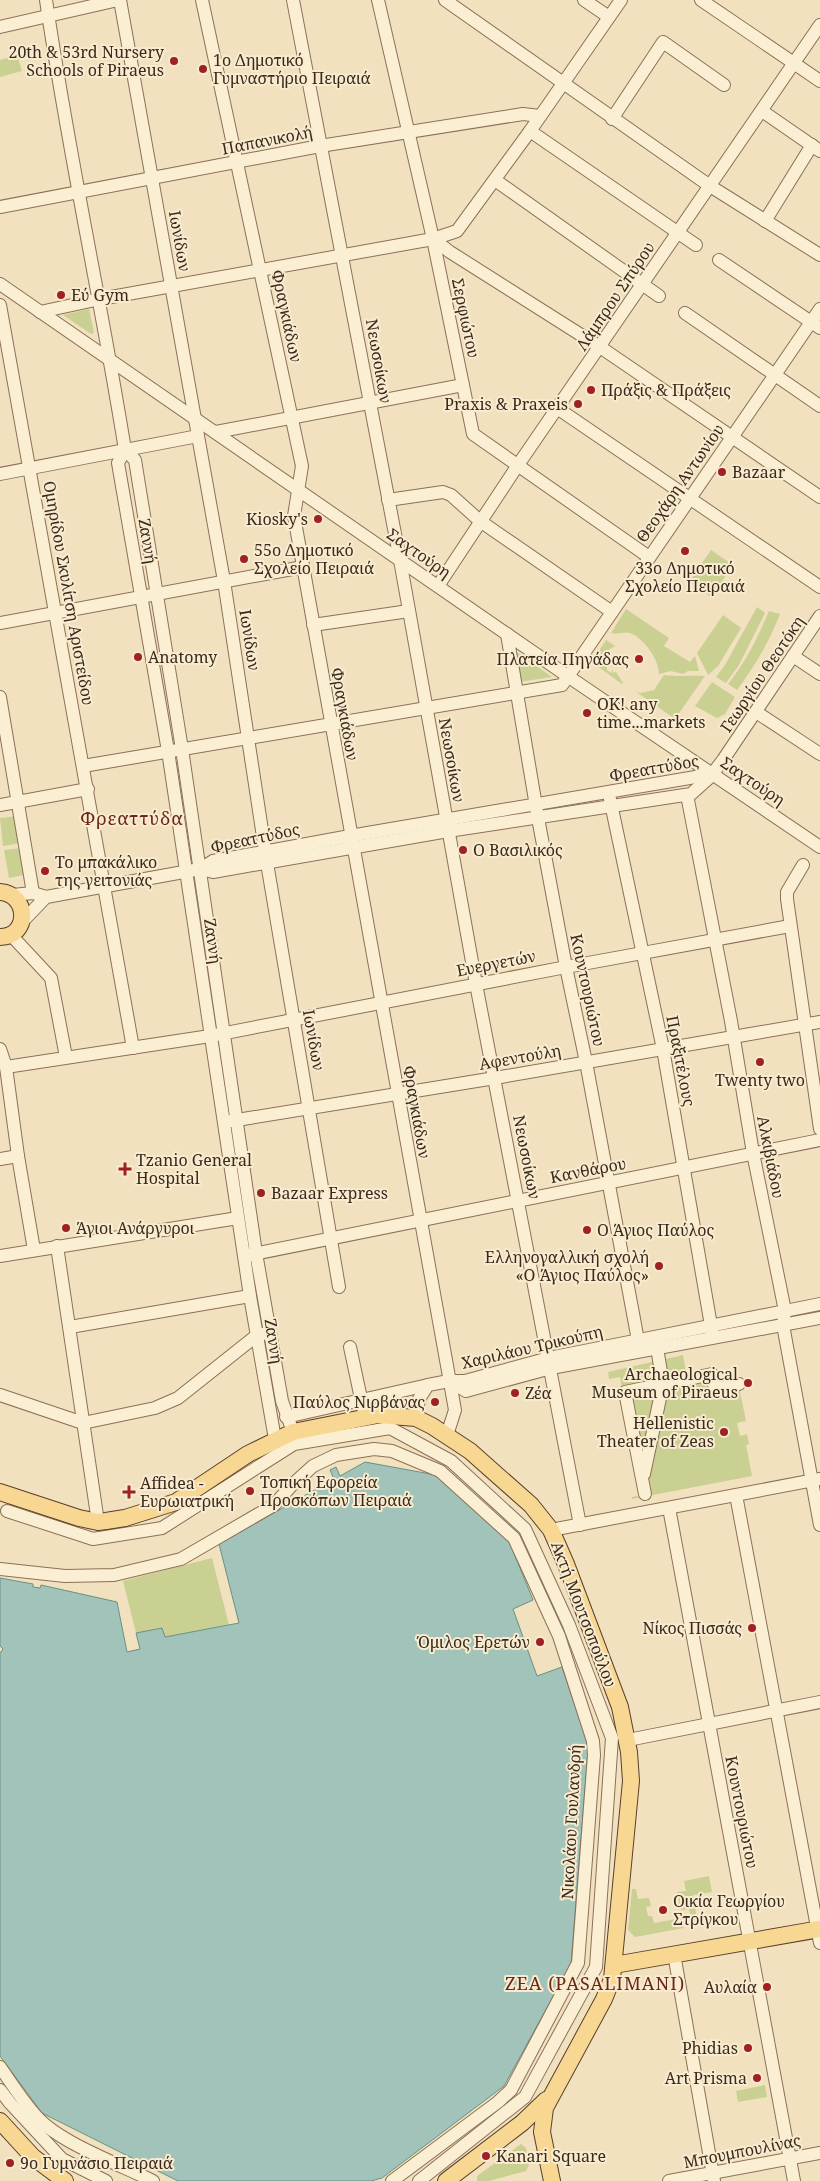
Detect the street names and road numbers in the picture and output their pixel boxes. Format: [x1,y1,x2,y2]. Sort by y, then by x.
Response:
street label: Παπανικολή [220,120,314,160]
street label: Ιωνίδων [164,209,196,273]
street label: Λάμπρου Σπύρου [570,237,660,355]
street label: Φραγκιάδων [266,268,308,364]
street label: Σερφιώτου [447,276,485,360]
street label: Νεωσοίκων [361,317,397,405]
street label: Θεοχάρη Αντωνίου [631,419,729,547]
street label: Ομηρίδου Σκυλίτση Αριστείδου [38,479,100,707]
street label: Ζαννή [134,517,162,565]
street label: Σαχτούρη [383,523,455,583]
street label: Ιωνίδων [234,608,266,672]
street label: Γεωργίου Θεοτόκη [715,611,809,737]
street label: Φραγκιάδων [326,666,364,762]
street label: Νεωσοίκων [434,716,470,804]
street label: Φρεαττύδος [607,749,701,787]
street label: Σαχτούρη [717,751,789,811]
street label: Φρεαττύδος [208,818,302,858]
street label: Ζαννή [199,917,227,965]
street label: Κουντουριώτου [565,932,611,1048]
street label: Ευεργετών [454,945,538,981]
street label: Ιωνίδων [298,1008,330,1072]
street label: Πραξιτέλους [661,1014,701,1109]
street label: Αφεντούλη [477,1039,563,1075]
street label: Φραγκιάδων [398,1064,436,1160]
street label: Νεωσοίκων [508,1113,546,1201]
street label: Αλκιβιάδου [752,1114,790,1200]
street label: Κανθάρου [548,1152,628,1188]
street label: Ζαννή [260,1317,288,1365]
street label: Χαριλάου Τρικούπη [459,1320,605,1374]
street label: Ακτή Μουτσοπούλου [546,1538,622,1690]
street label: Νικολάου Γουλανδρή [556,1744,586,1900]
street label: Κουντουριώτου [720,1754,764,1870]
street label: Μπουμπουλίνας [681,2129,803,2173]

